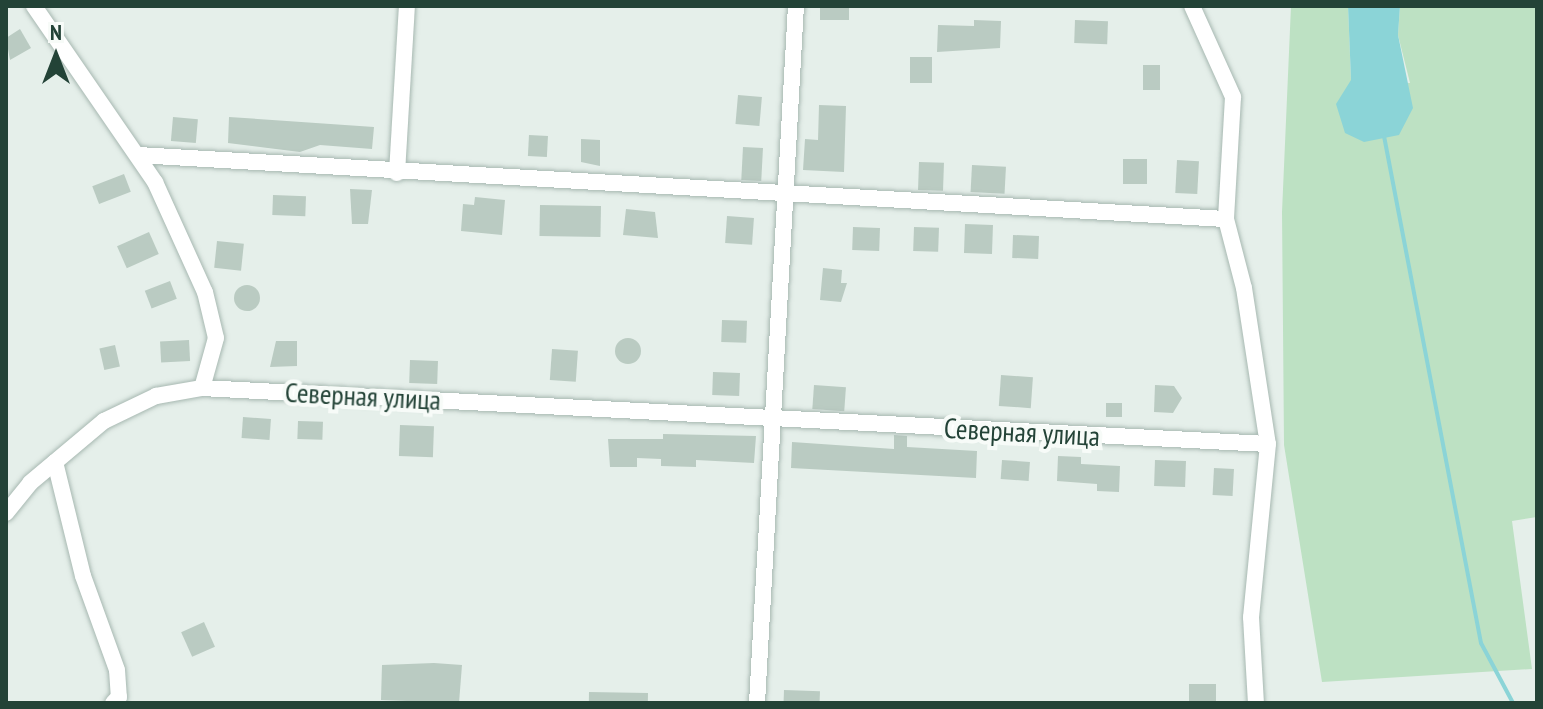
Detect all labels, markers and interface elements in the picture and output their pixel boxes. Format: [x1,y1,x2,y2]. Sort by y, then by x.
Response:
north arrow [16,16,96,96]
text: N [50,18,62,46]
street label: Северная улица [284,375,442,417]
street label: Северная улица [943,411,1101,453]

